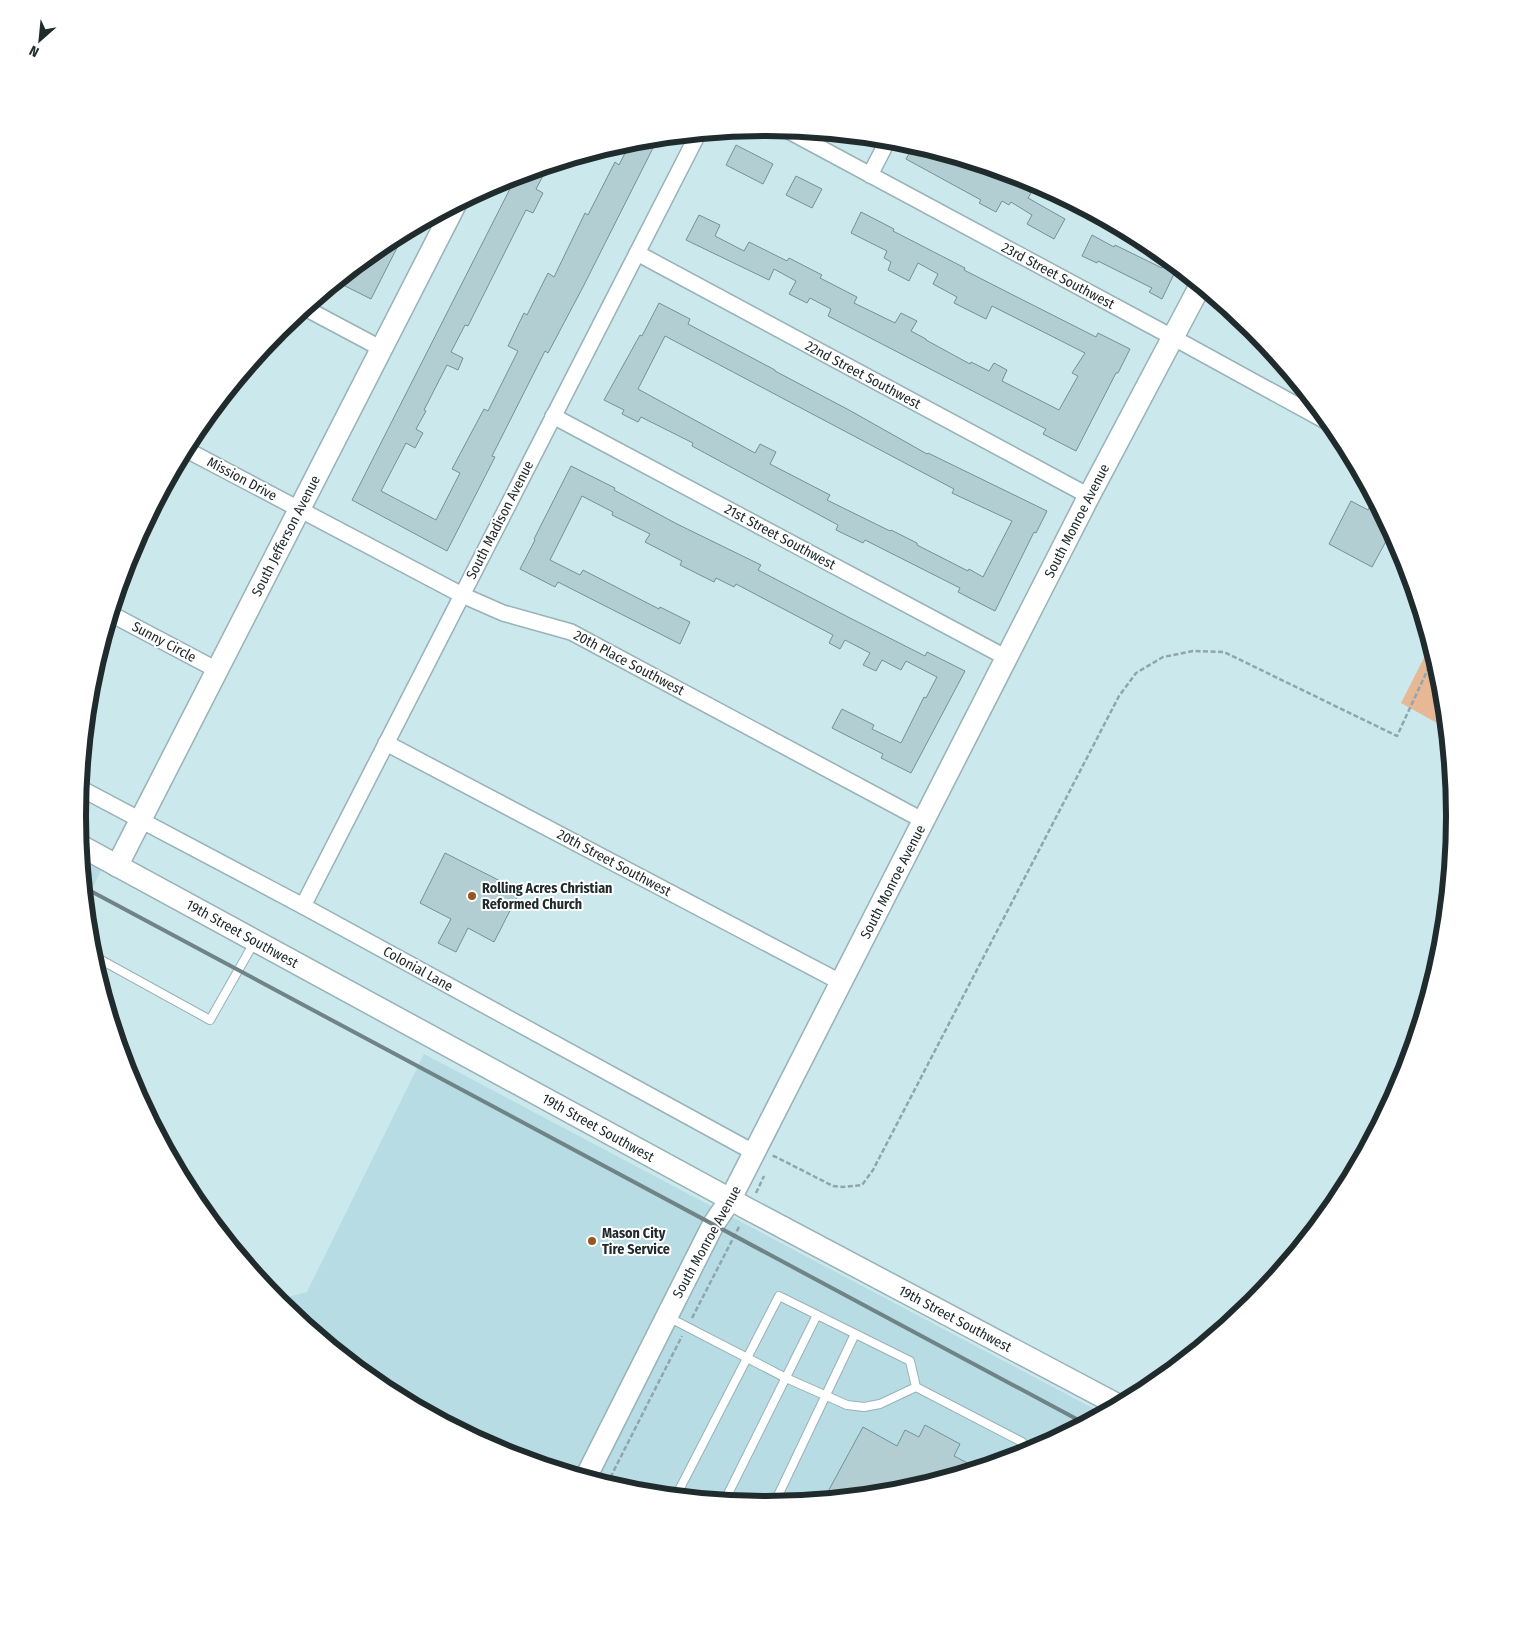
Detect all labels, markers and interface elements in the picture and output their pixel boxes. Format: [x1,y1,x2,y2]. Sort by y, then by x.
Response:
north arrow [15,15,65,65]
text: N [27,42,42,61]
street label: 23rd Street Southwest [999,239,1118,313]
street label: 22nd Street Southwest [802,337,924,413]
street label: Mission Drive [204,454,280,504]
street label: South Madison Avenue [463,458,537,582]
street label: South Monroe Avenue [1041,461,1113,581]
street label: South Jefferson Avenue [248,472,324,599]
street label: 21st Street Southwest [722,501,839,574]
street label: Sunny Circle [129,618,199,666]
street label: 20th Place Southwest [571,627,687,699]
street label: South Monroe Avenue [857,822,929,942]
street label: 20th Street Southwest [554,826,674,900]
place label: Rolling Acres Christian Reformed Church [482,880,612,913]
marker: Rolling Acres Christian Reformed Church [466,890,478,902]
street label: 19th Street Southwest [183,896,301,972]
street label: Colonial Lane [380,943,456,995]
street label: 19th Street Southwest [539,1090,657,1166]
street label: South Monroe Avenue [669,1183,745,1301]
place label: Mason City Tire Service [602,1225,670,1258]
marker: Mason City Tire Service [586,1235,598,1247]
street label: 19th Street Southwest [896,1282,1015,1356]

